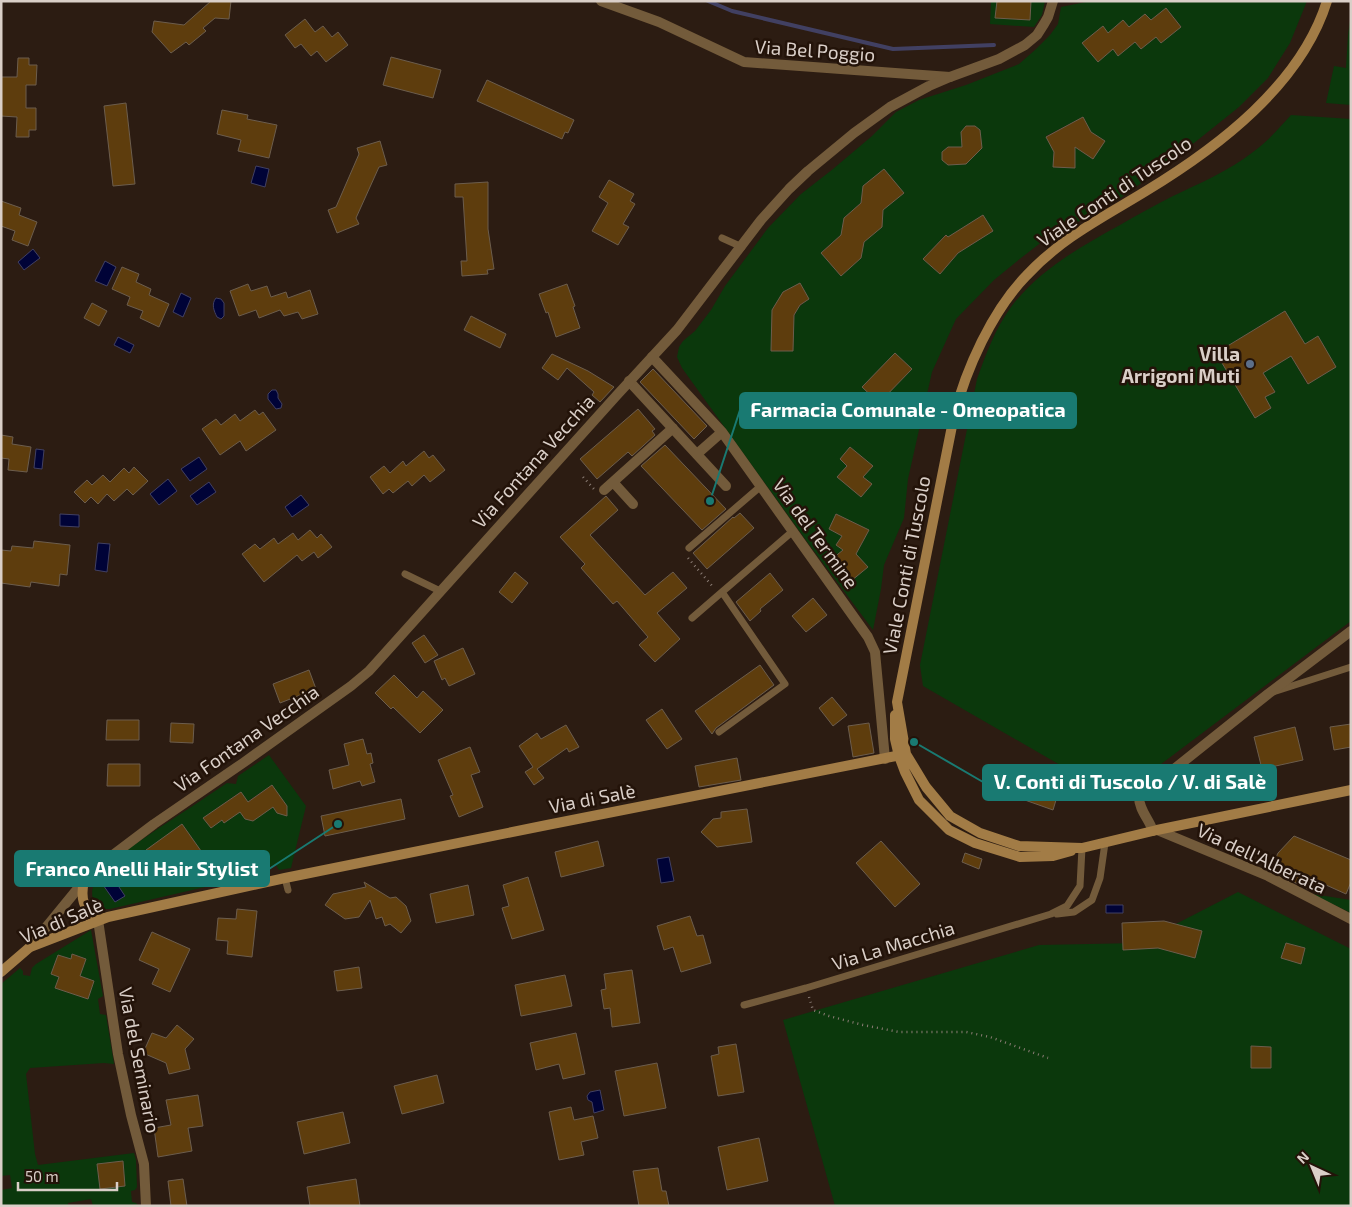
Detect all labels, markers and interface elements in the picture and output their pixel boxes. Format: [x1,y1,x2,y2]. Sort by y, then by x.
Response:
street label: Via Bel Poggio [754,34,876,66]
street label: Viale Conti di Tuscolo [1032,131,1196,251]
place label: Villa Arrigoni Muti [1122,342,1240,387]
marker: Villa Arrigoni Muti [1244,358,1256,370]
street label: Via Fontana Vecchia [467,390,599,532]
callout: Farmacia Comunale - Omeopatica [740,393,1076,428]
text: Farmacia Comunale - Omeopatica [750,397,1066,421]
street label: Via del Termine [768,474,864,592]
street label: Viale Conti di Tuscolo [877,474,935,656]
street label: Via Fontana Vecchia [169,679,323,797]
callout: V. Conti di Tuscolo / V. di Salè [983,765,1276,800]
text: V. Conti di Tuscolo / V. di Salè [994,769,1266,793]
street label: Via di Salè [547,778,637,818]
street label: Via dell'Alberata [1194,818,1330,898]
callout: Franco Anelli Hair Stylist [15,851,269,886]
text: Franco Anelli Hair Stylist [25,856,259,881]
street label: Via di Salè [16,892,106,948]
street label: Via La Macchia [829,915,957,975]
street label: Via del Seminario [115,985,165,1135]
north arrow [1287,1142,1337,1192]
text: N [1293,1148,1312,1167]
scale bar [18,1160,116,1192]
text: 50 m [25,1167,59,1185]

